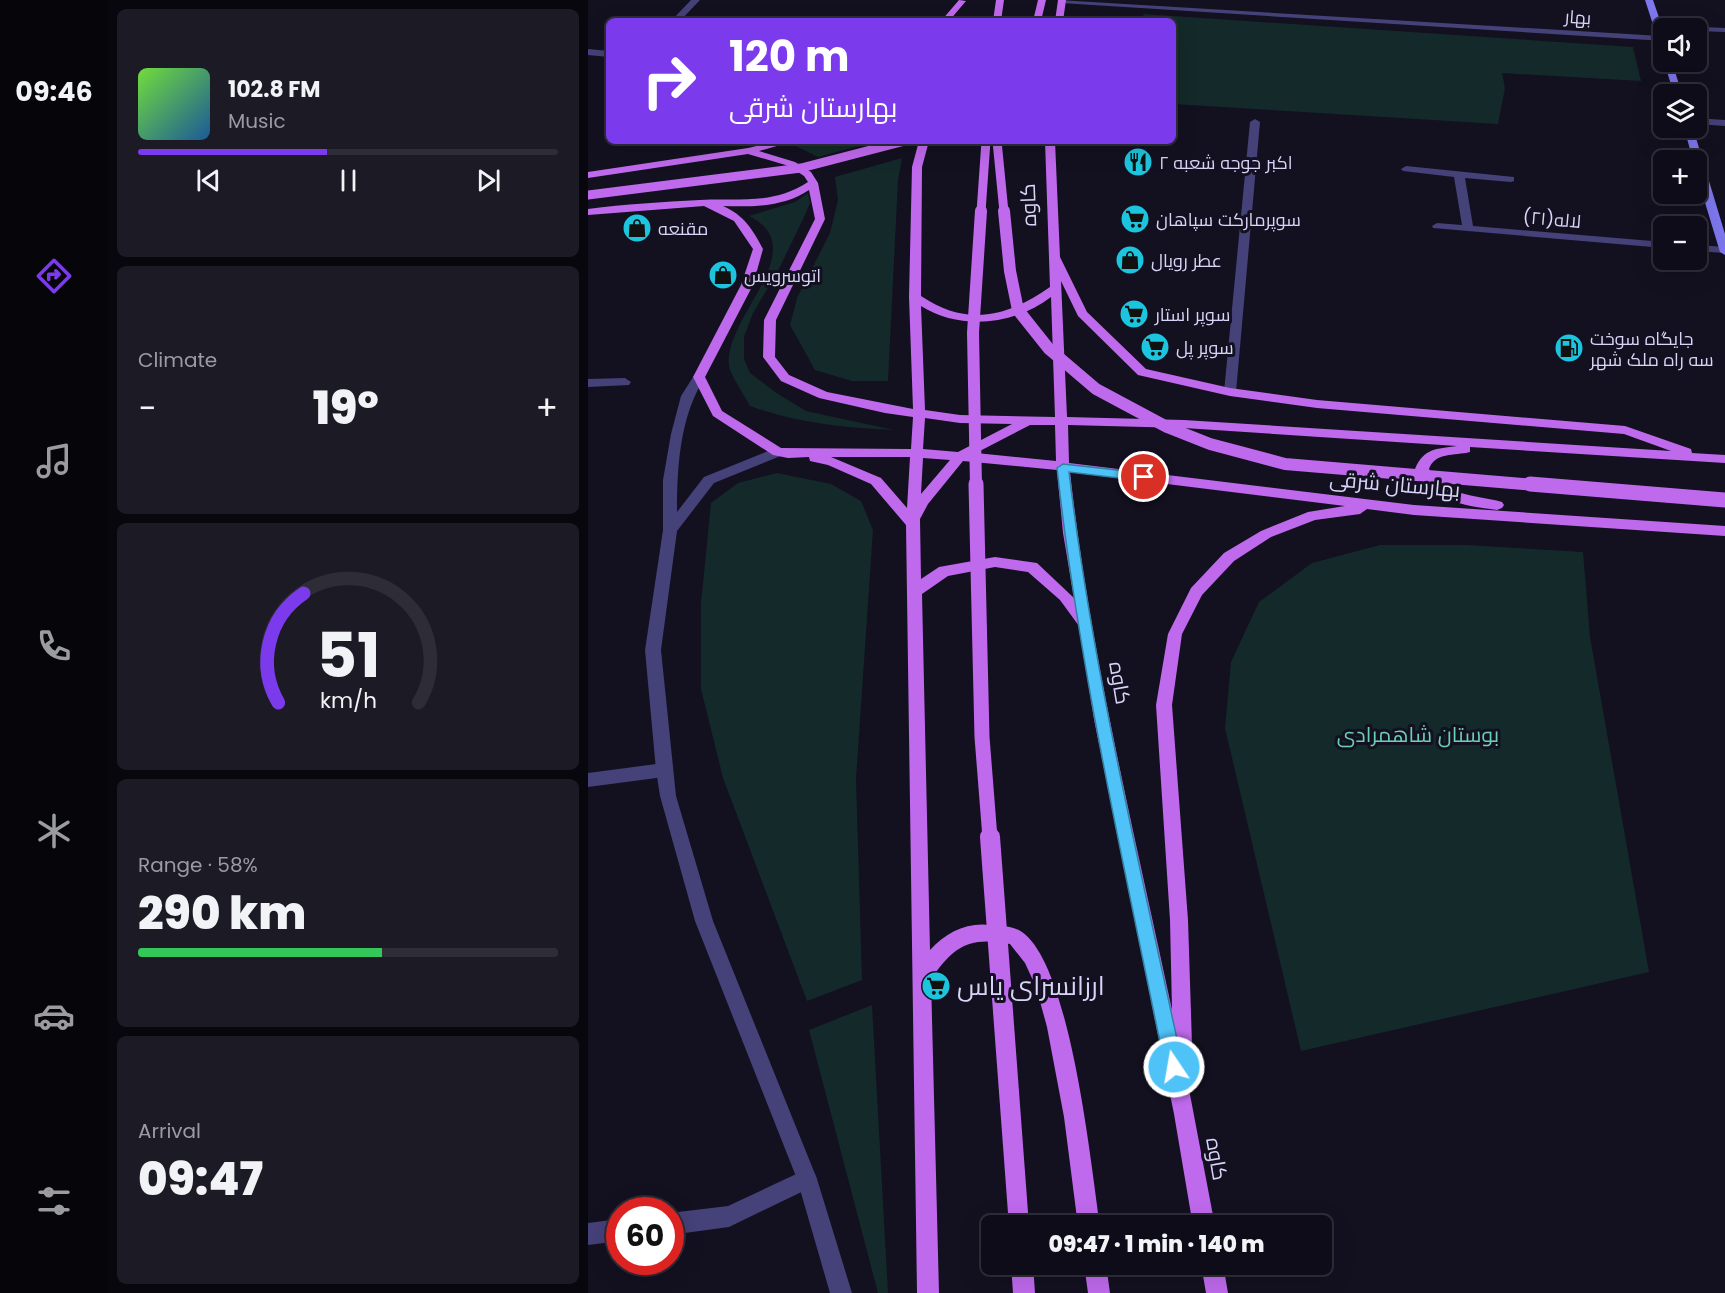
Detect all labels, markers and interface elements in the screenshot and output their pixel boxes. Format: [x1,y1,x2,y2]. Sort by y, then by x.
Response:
street label: بهار [1563,4,1592,30]
map controls [1653,18,1707,270]
button: sound [1653,18,1707,72]
text: 120 m [729,27,850,86]
icon: right [630,42,708,120]
text: 09:46 [15,73,93,110]
text: 102.8 FM [228,74,321,105]
button: layers [1653,84,1707,138]
text: بهارستان شرقی [729,89,897,126]
text: Music [228,107,286,135]
restaurant icon: اکبر جوجه شعبه ۲ [1122,146,1154,178]
place label: اکبر جوجه شعبه ۲ [1159,150,1293,175]
button: + [1653,150,1707,204]
icon: previous [192,164,225,197]
icon: pause [332,164,365,197]
icon: next [472,164,505,197]
street label: کاوه [1013,183,1043,227]
supermarket icon: سوپرمارکت سپاهان [1119,203,1151,235]
street label: لاله(۲۱) [1522,204,1582,234]
place label: سوپرمارکت سپاهان [1156,207,1301,232]
shop icon: مقنعه [621,212,653,244]
place label: مقنعه [658,216,708,241]
button: − [1653,216,1707,270]
shop icon: عطر رویال [1114,244,1146,276]
place label: عطر رویال [1151,248,1222,273]
icon: directions [33,255,75,297]
shop icon: اتوسرویس [707,259,739,291]
place label: اتوسرویس [744,263,821,288]
supermarket icon: سوپر استار [1118,298,1150,330]
place label: سوپر استار [1154,302,1230,327]
place label: جایگاه سوخت سه راه ملک شهر [1589,326,1714,372]
supermarket icon: سوپر پل [1139,331,1171,363]
fuel station icon: جایگاه سوخت سه راه ملک شهر [1553,332,1585,364]
place label: سوپر پل [1176,335,1234,360]
text: Climate [138,346,217,374]
text: 19° [313,377,379,440]
text: − [138,385,156,432]
text: + [535,385,558,432]
icon: music [33,440,75,482]
pin [1118,451,1169,502]
icon: arrive [1127,460,1160,493]
street label: بهارستان شرقی [1329,464,1461,504]
text: 51 [316,612,380,700]
icon: phone [33,625,75,667]
street label: کاوه [1102,659,1138,707]
text: km/h [319,686,377,717]
park label: بوستان شاهمرادی [1337,720,1499,749]
icon: climate [33,810,75,852]
text: Range · 58% [138,851,258,879]
text: 290 km [138,882,306,945]
place label: ارزانسرای یاس [957,968,1105,1004]
supermarket icon: ارزانسرای یاس [920,970,952,1002]
icon: car [33,995,75,1037]
position arrow [1142,1035,1206,1099]
text: Arrival [138,1117,201,1145]
street label: کاوه [1199,1135,1235,1183]
text: 09:47 [138,1148,263,1211]
icon: filters [33,1180,75,1222]
speed limit sign: 60 [606,1197,684,1275]
text: 09:47 · 1 min · 140 m [1048,1229,1265,1260]

